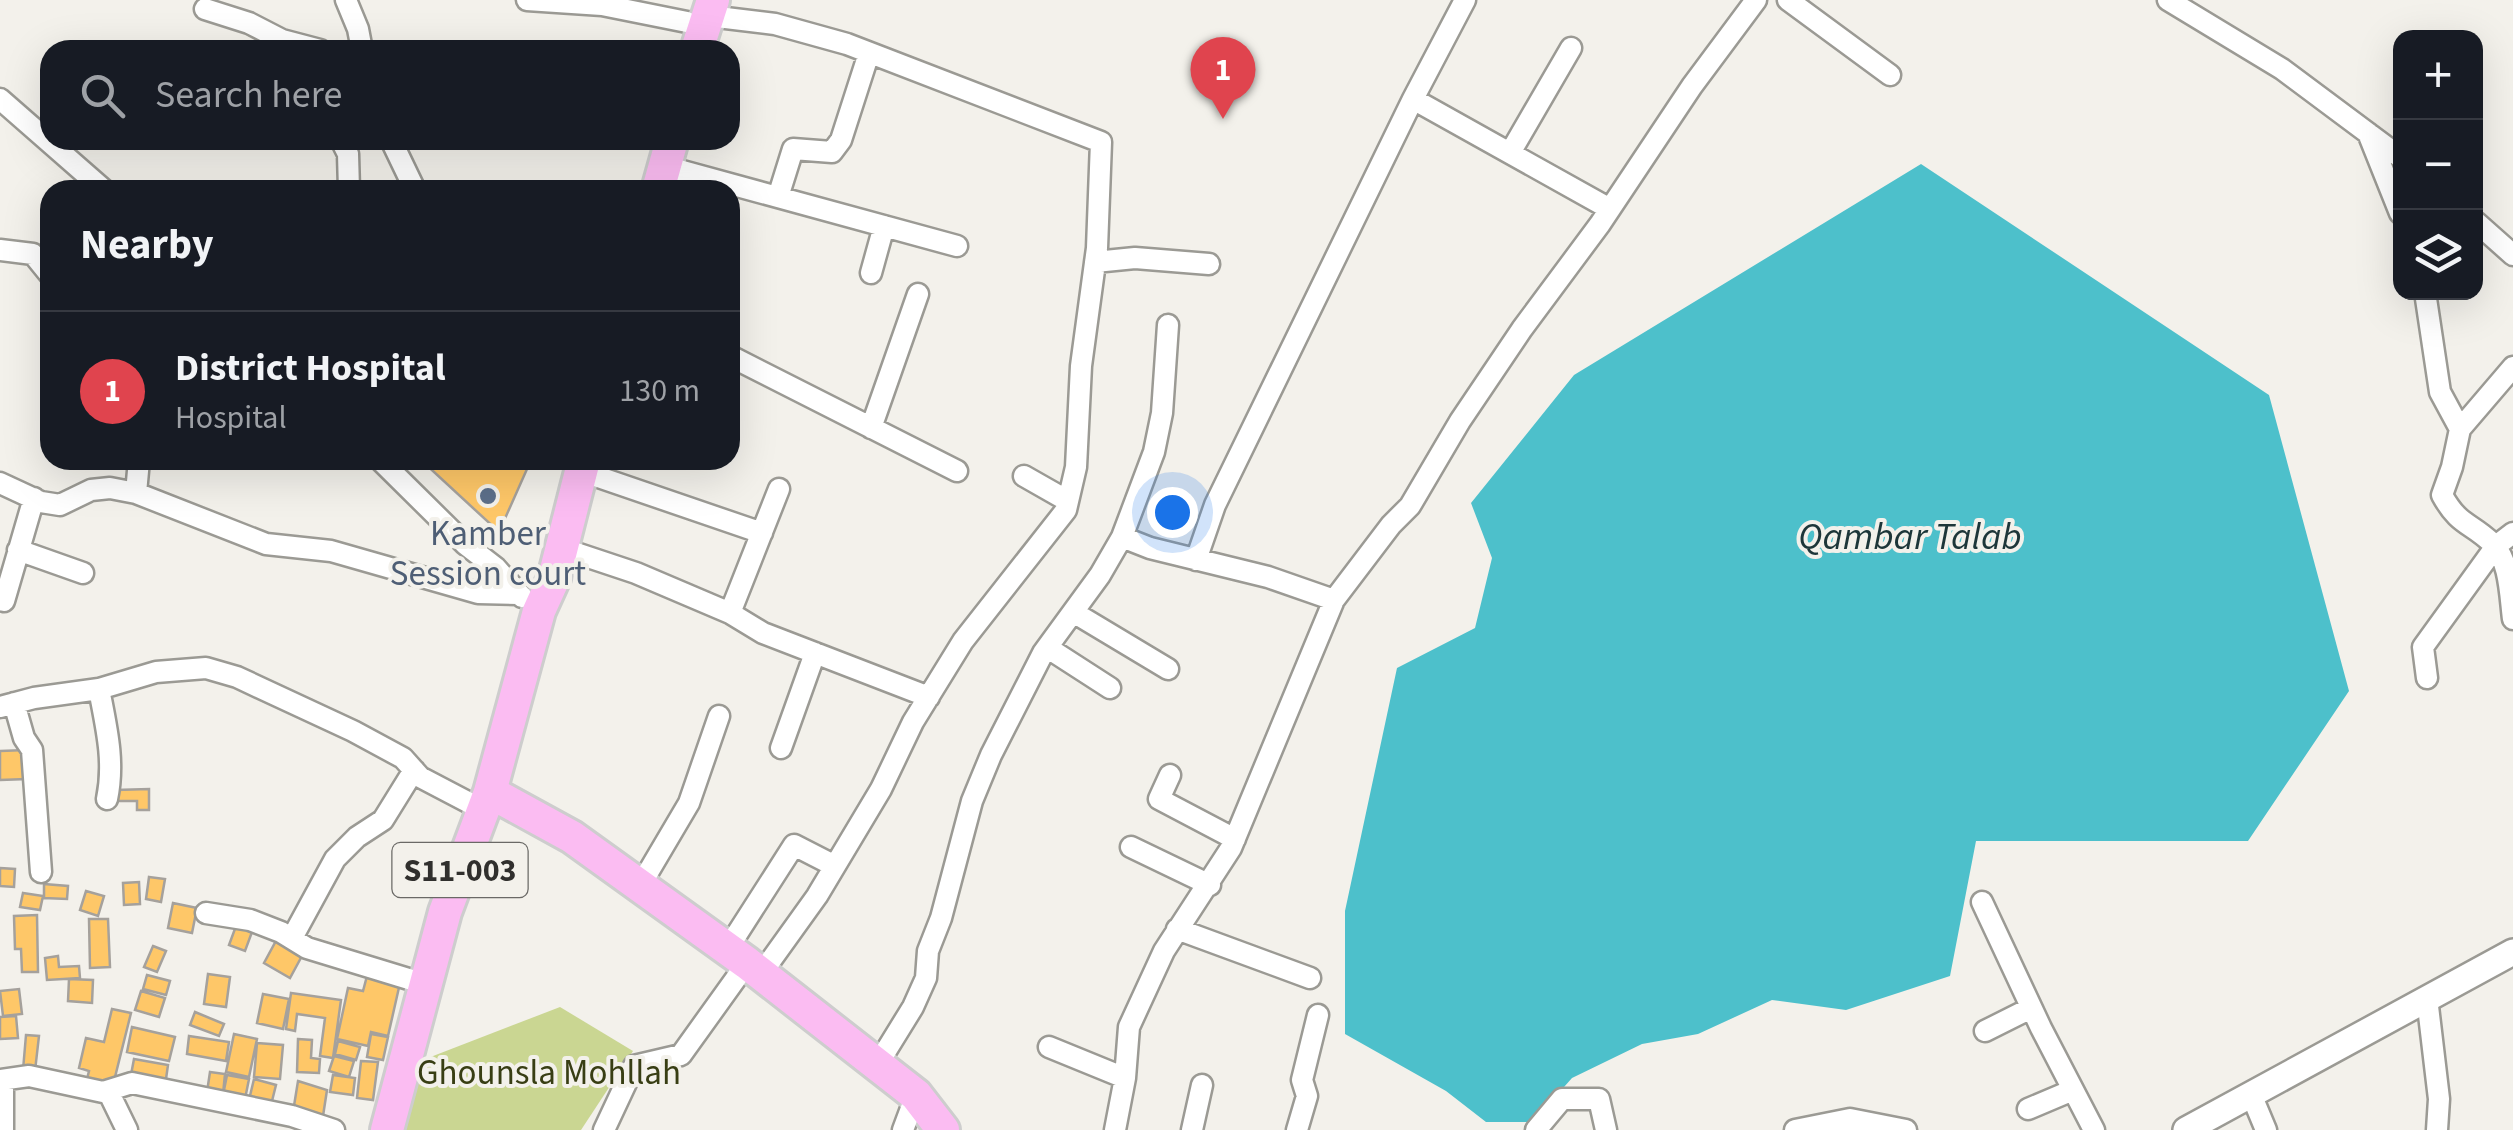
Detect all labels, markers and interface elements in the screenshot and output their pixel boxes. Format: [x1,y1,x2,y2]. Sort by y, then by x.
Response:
map controls [2393,30,2483,300]
button: + [2393,30,2483,120]
pin: 1 [1190,36,1256,119]
search box [40,40,740,150]
icon: search [75,68,130,123]
text: Search here [155,68,342,122]
button: − [2393,120,2483,210]
button: layers [2393,210,2483,300]
text: Nearby [80,215,214,275]
text: District Hospital [175,341,446,395]
text: 1 [104,368,121,414]
text: 130 m [619,368,700,414]
text: Hospital [175,395,287,441]
marker: Kamber Session court [477,485,499,507]
your location [1147,487,1198,538]
place label: Kamber Session court [390,509,586,599]
water label: Qambar Talab [1798,510,2022,564]
road number: S11-003 [392,843,528,897]
park label: Ghounsla Mohllah [417,1048,681,1098]

